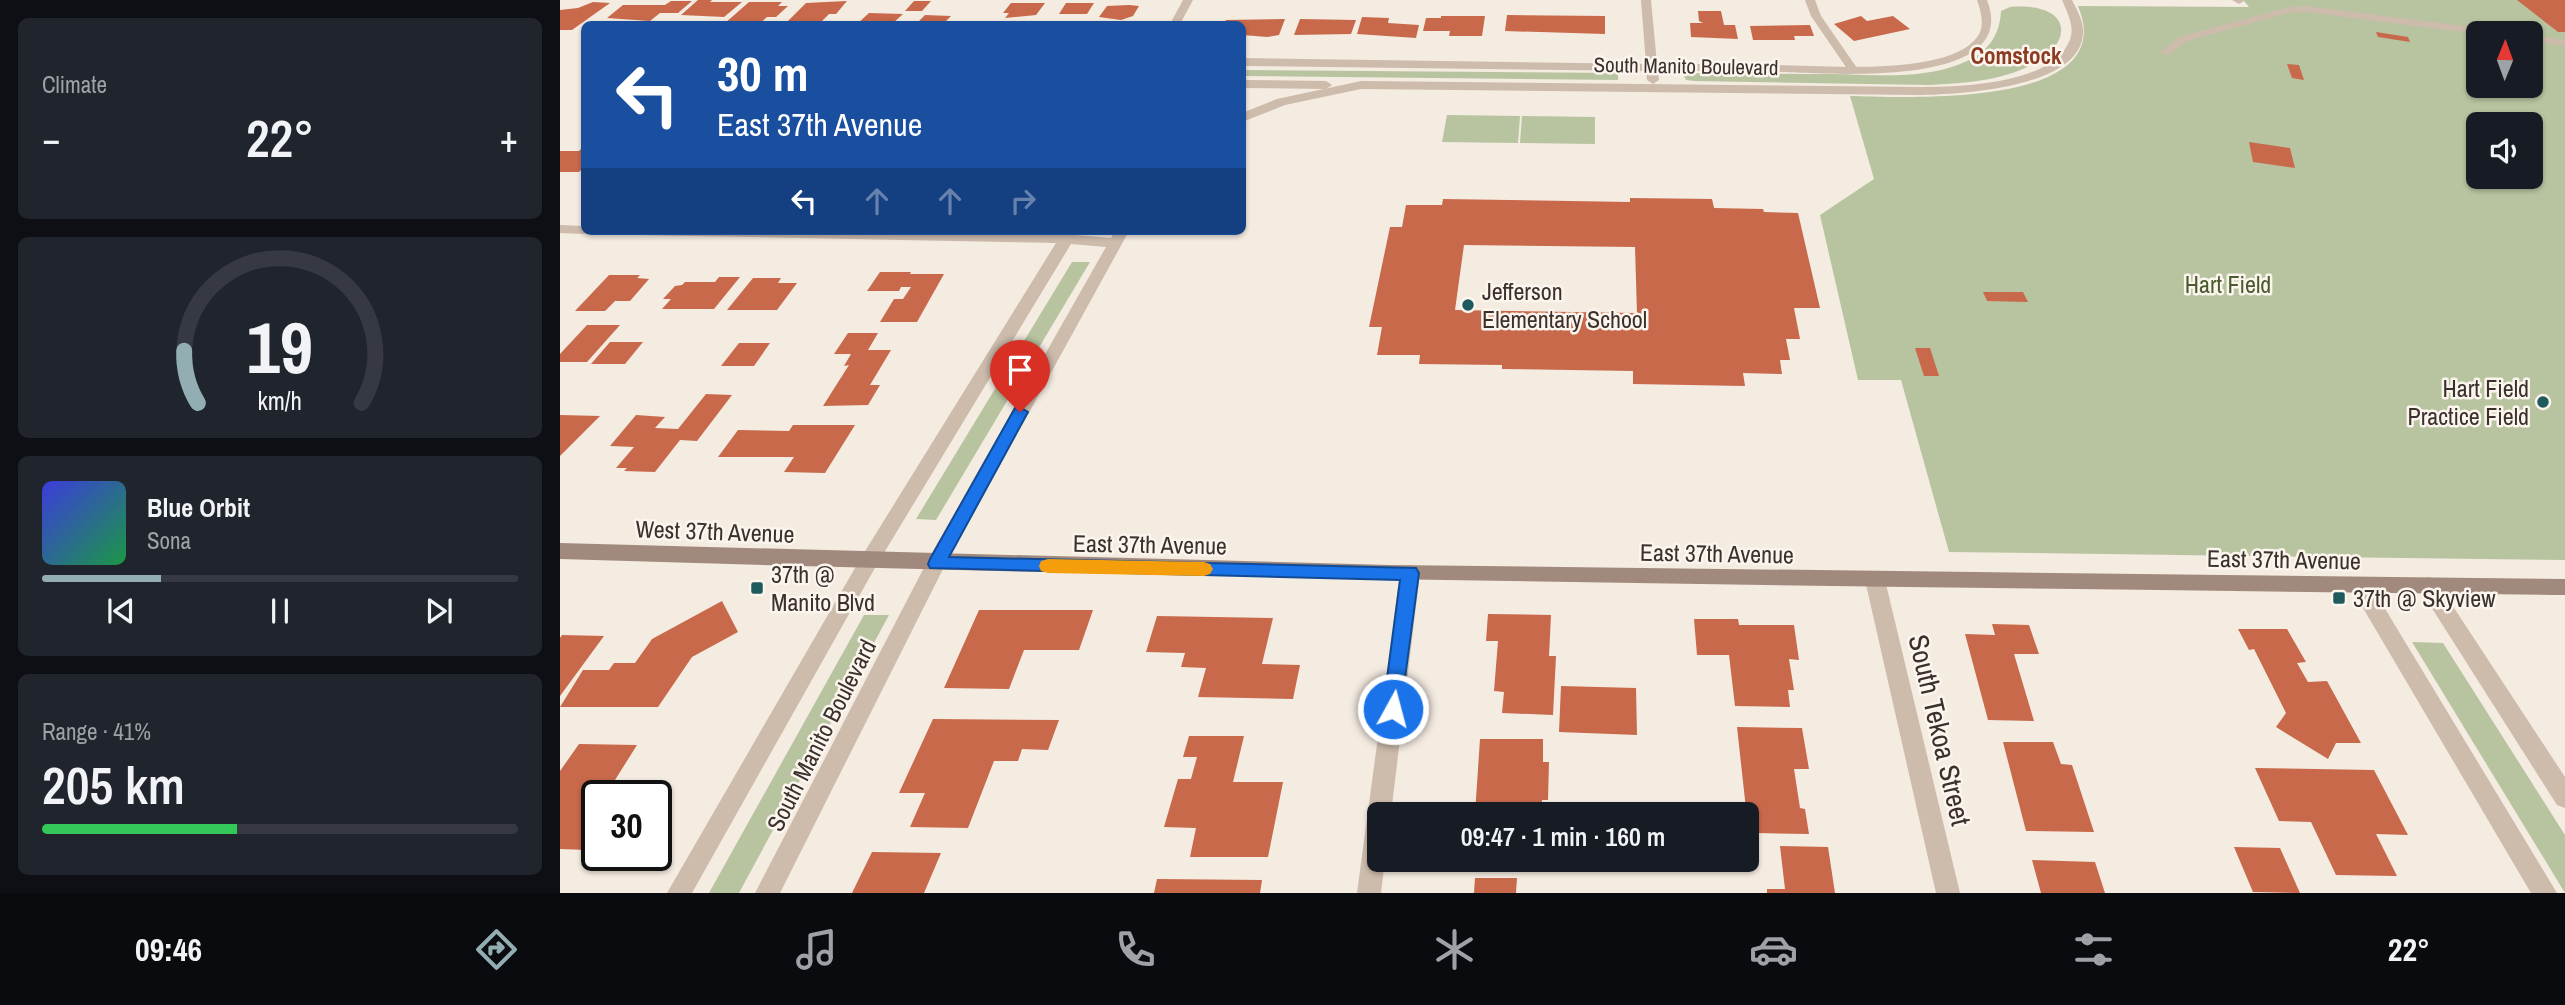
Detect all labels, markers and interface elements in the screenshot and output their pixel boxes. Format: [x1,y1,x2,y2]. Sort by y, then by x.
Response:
north arrow [2466,21,2543,98]
map controls [2466,21,2543,189]
text: 30 m [717,40,809,106]
district label: Comstock [1970,40,2062,71]
icon: left [602,49,693,140]
street label: South Manito Boulevard [1593,50,1779,82]
text: Climate [42,69,107,100]
text: 22° [246,103,314,173]
text: East 37th Avenue [717,103,922,146]
button: sound [2466,112,2543,189]
text: − [42,113,60,164]
text: + [500,113,518,164]
icon: left [785,182,823,220]
icon: ahead [858,182,896,220]
icon: ahead [931,182,969,220]
icon: right [1004,182,1042,220]
park label: Hart Field [2185,268,2271,300]
place label: Jefferson Elementary School [1482,275,1647,335]
marker: Jefferson Elementary School [1460,297,1476,313]
text: 19 [247,299,313,397]
pin [990,340,1050,412]
icon: arrive [1001,351,1039,389]
place label: Hart Field Practice Field [2408,372,2529,432]
text: km/h [258,384,302,418]
marker: Hart Field Practice Field [2535,394,2551,410]
text: Blue Orbit [147,490,250,525]
street label: West 37th Avenue [635,512,795,550]
text: Sona [147,525,191,556]
street label: East 37th Avenue [1073,527,1227,561]
street label: East 37th Avenue [1640,536,1794,570]
street label: East 37th Avenue [2207,542,2361,576]
place label: 37th @ Manito Blvd [771,558,875,618]
marker: 37th @ Manito Blvd [749,580,765,596]
place label: 37th @ Skyview [2353,582,2496,614]
marker: 37th @ Skyview [2331,590,2347,606]
icon: previous [102,592,140,630]
icon: pause [261,592,299,630]
icon: next [420,592,458,630]
street label: South Tekoa Street [1900,631,1980,829]
street label: South Manito Boulevard [759,634,883,836]
position arrow [1356,672,1430,746]
text: Range · 41% [42,716,151,747]
text: 205 km [42,750,185,820]
speed limit sign: 30 [581,780,672,871]
text: 09:47 · 1 min · 160 m [1461,819,1665,854]
icon: directions [472,925,521,974]
icon: music [792,925,841,974]
icon: phone [1111,925,1160,974]
icon: climate [1430,925,1479,974]
icon: car [1749,925,1798,974]
icon: filters [2069,925,2118,974]
text: 09:46 [135,928,202,971]
text: 22° [2388,928,2430,971]

